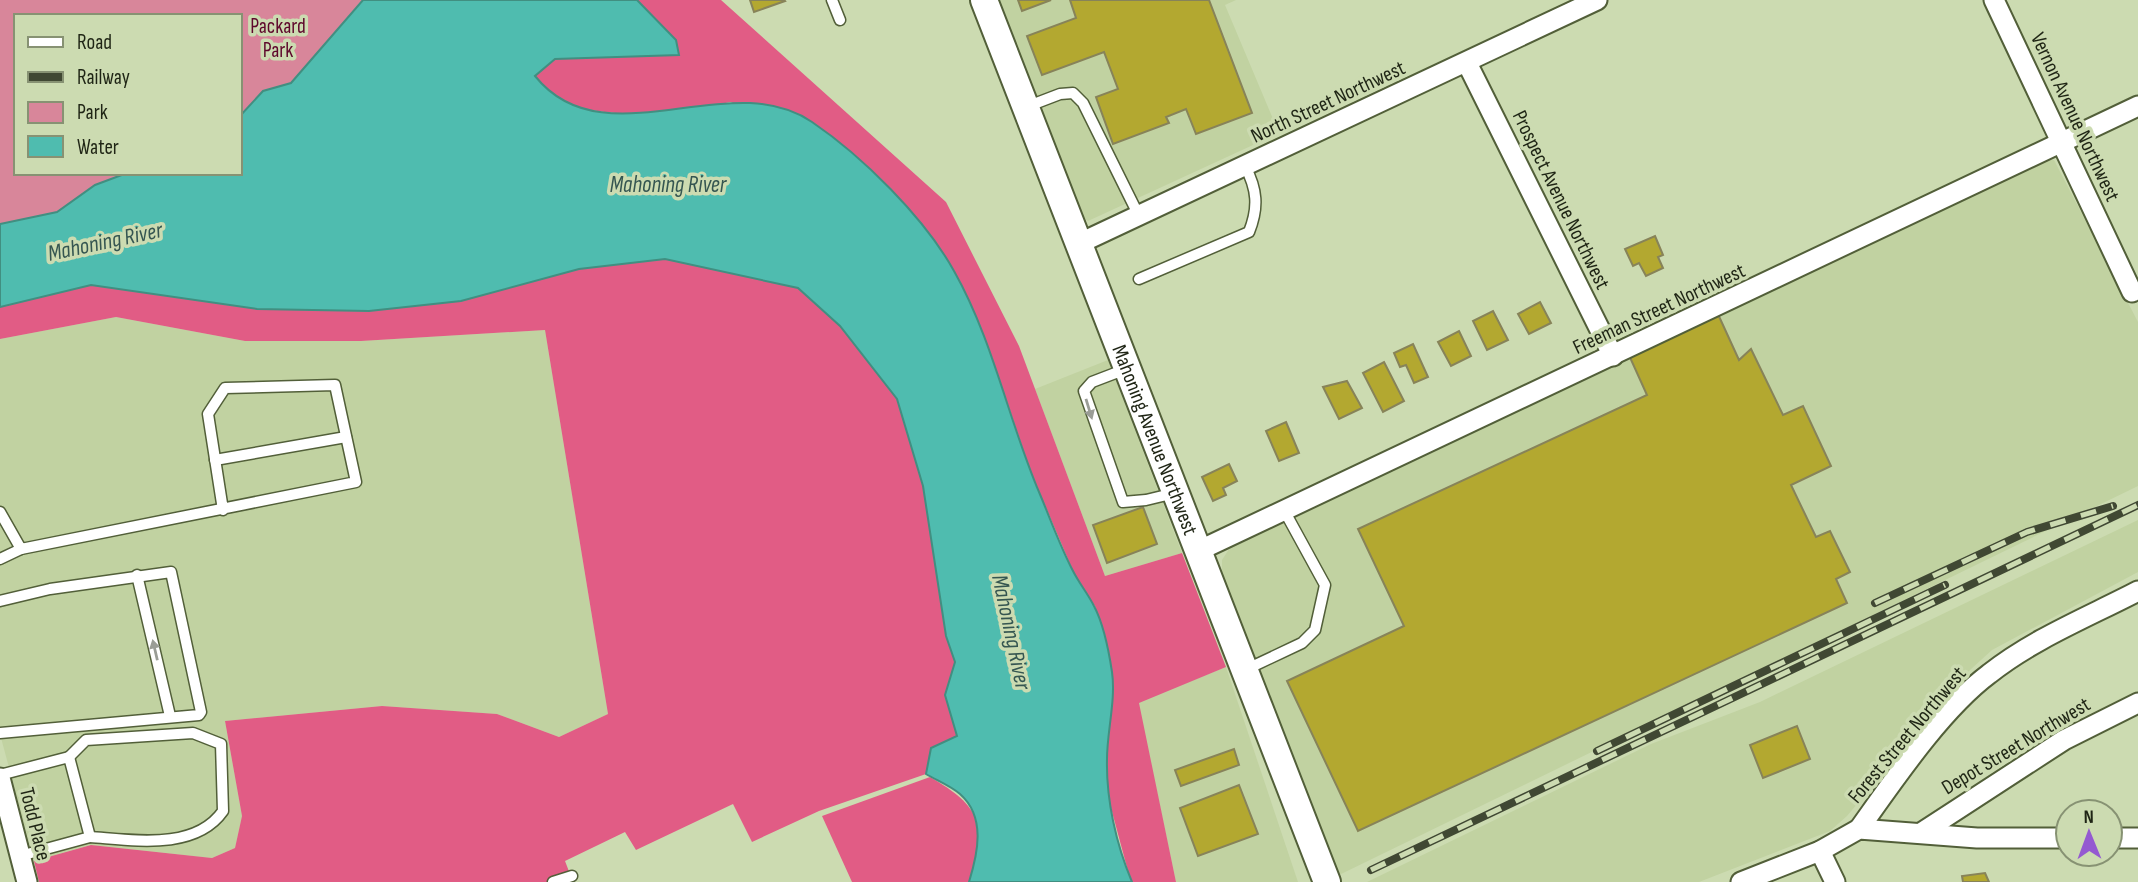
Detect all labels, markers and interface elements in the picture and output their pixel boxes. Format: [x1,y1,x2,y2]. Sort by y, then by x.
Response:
legend [14,14,242,175]
park label: Packard Park [250,14,306,63]
street label: Vernon Avenue Northwest [2025,29,2125,205]
text: Road [77,30,112,55]
street label: North Street Northwest [1247,55,1409,149]
text: Railway [77,65,130,90]
text: Park [77,100,108,125]
street label: Prospect Avenue Northwest [1507,107,1615,293]
text: Water [77,135,119,160]
water label: Mahoning River [610,171,728,199]
water label: Mahoning River [45,216,166,268]
street label: Freeman Street Northwest [1569,258,1749,360]
street label: Mahoning Avenue Northwest [1107,341,1203,539]
one-way arrow [1084,399,1095,420]
water label: Mahoning River [985,572,1037,693]
one-way arrow [149,639,160,661]
street label: Forest Street Northwest [1843,662,1971,808]
street label: Depot Street Northwest [1937,692,2095,800]
street label: Todd Place [14,785,56,863]
north arrow [2054,798,2124,868]
text: N [2083,806,2094,829]

